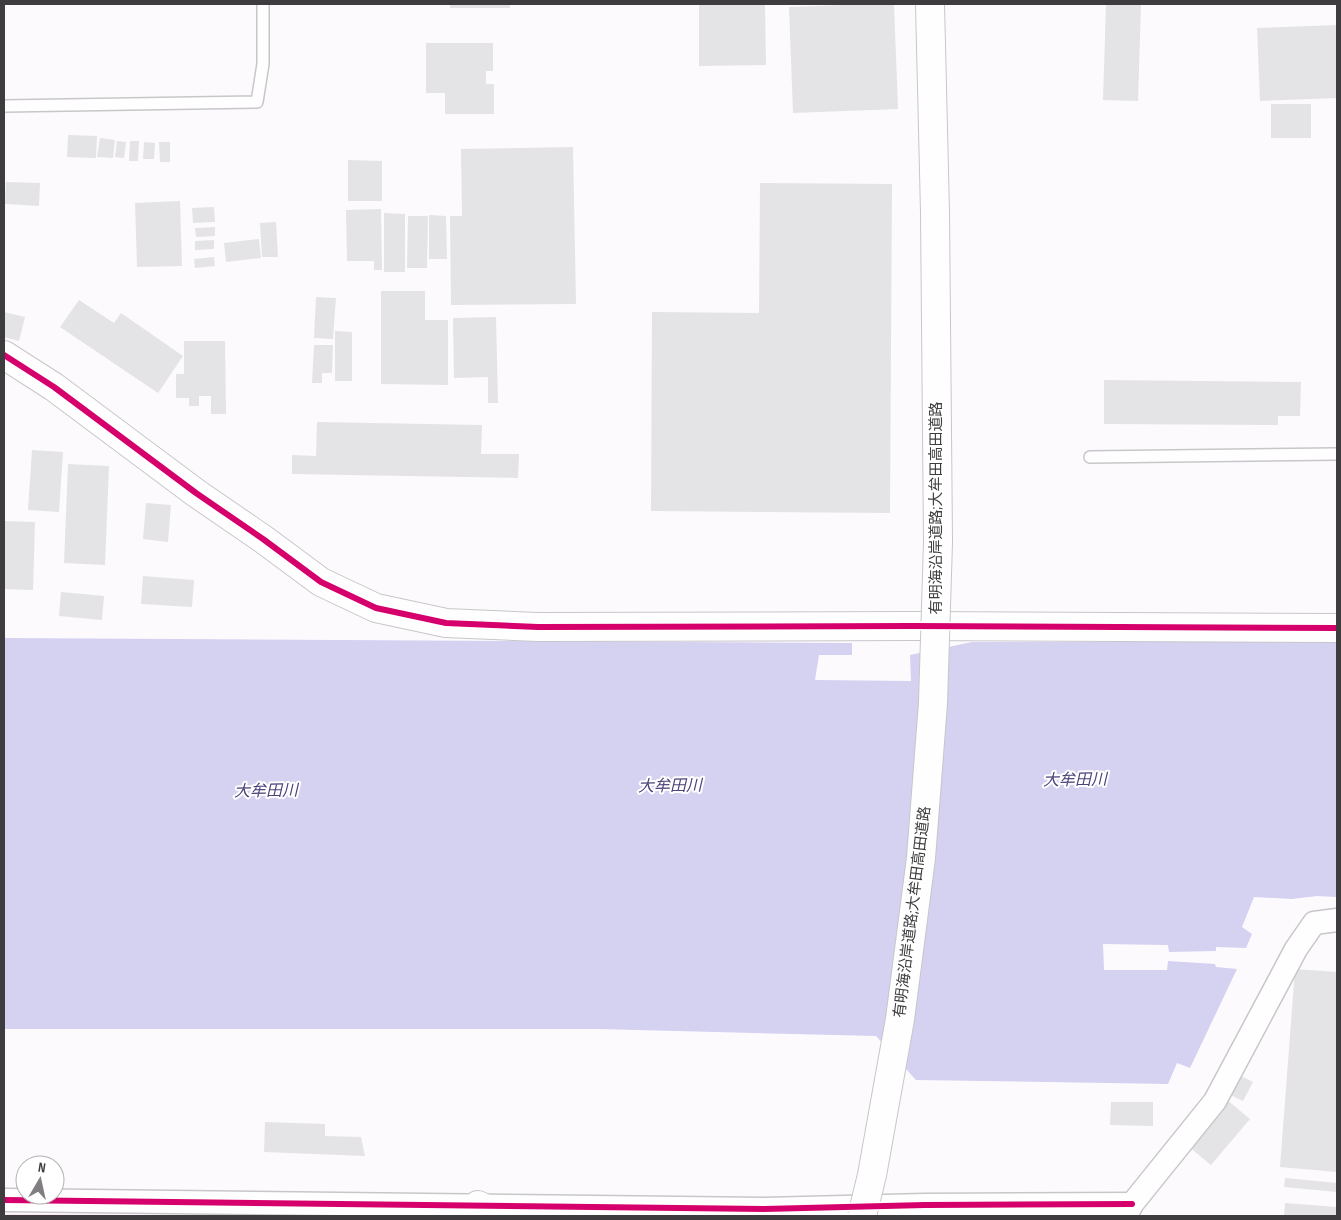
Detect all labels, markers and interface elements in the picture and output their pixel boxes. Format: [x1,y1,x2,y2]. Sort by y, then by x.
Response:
street label: 有明海沿岸道路;大牟田高田道路 [927,402,946,614]
water label: 大牟田川 [1043,770,1109,791]
water label: 大牟田川 [638,776,704,797]
water label: 大牟田川 [234,781,300,802]
street label: 有明海沿岸道路;大牟田高田道路 [890,805,935,1019]
north arrow [15,1155,65,1205]
text: N [37,1159,47,1177]

